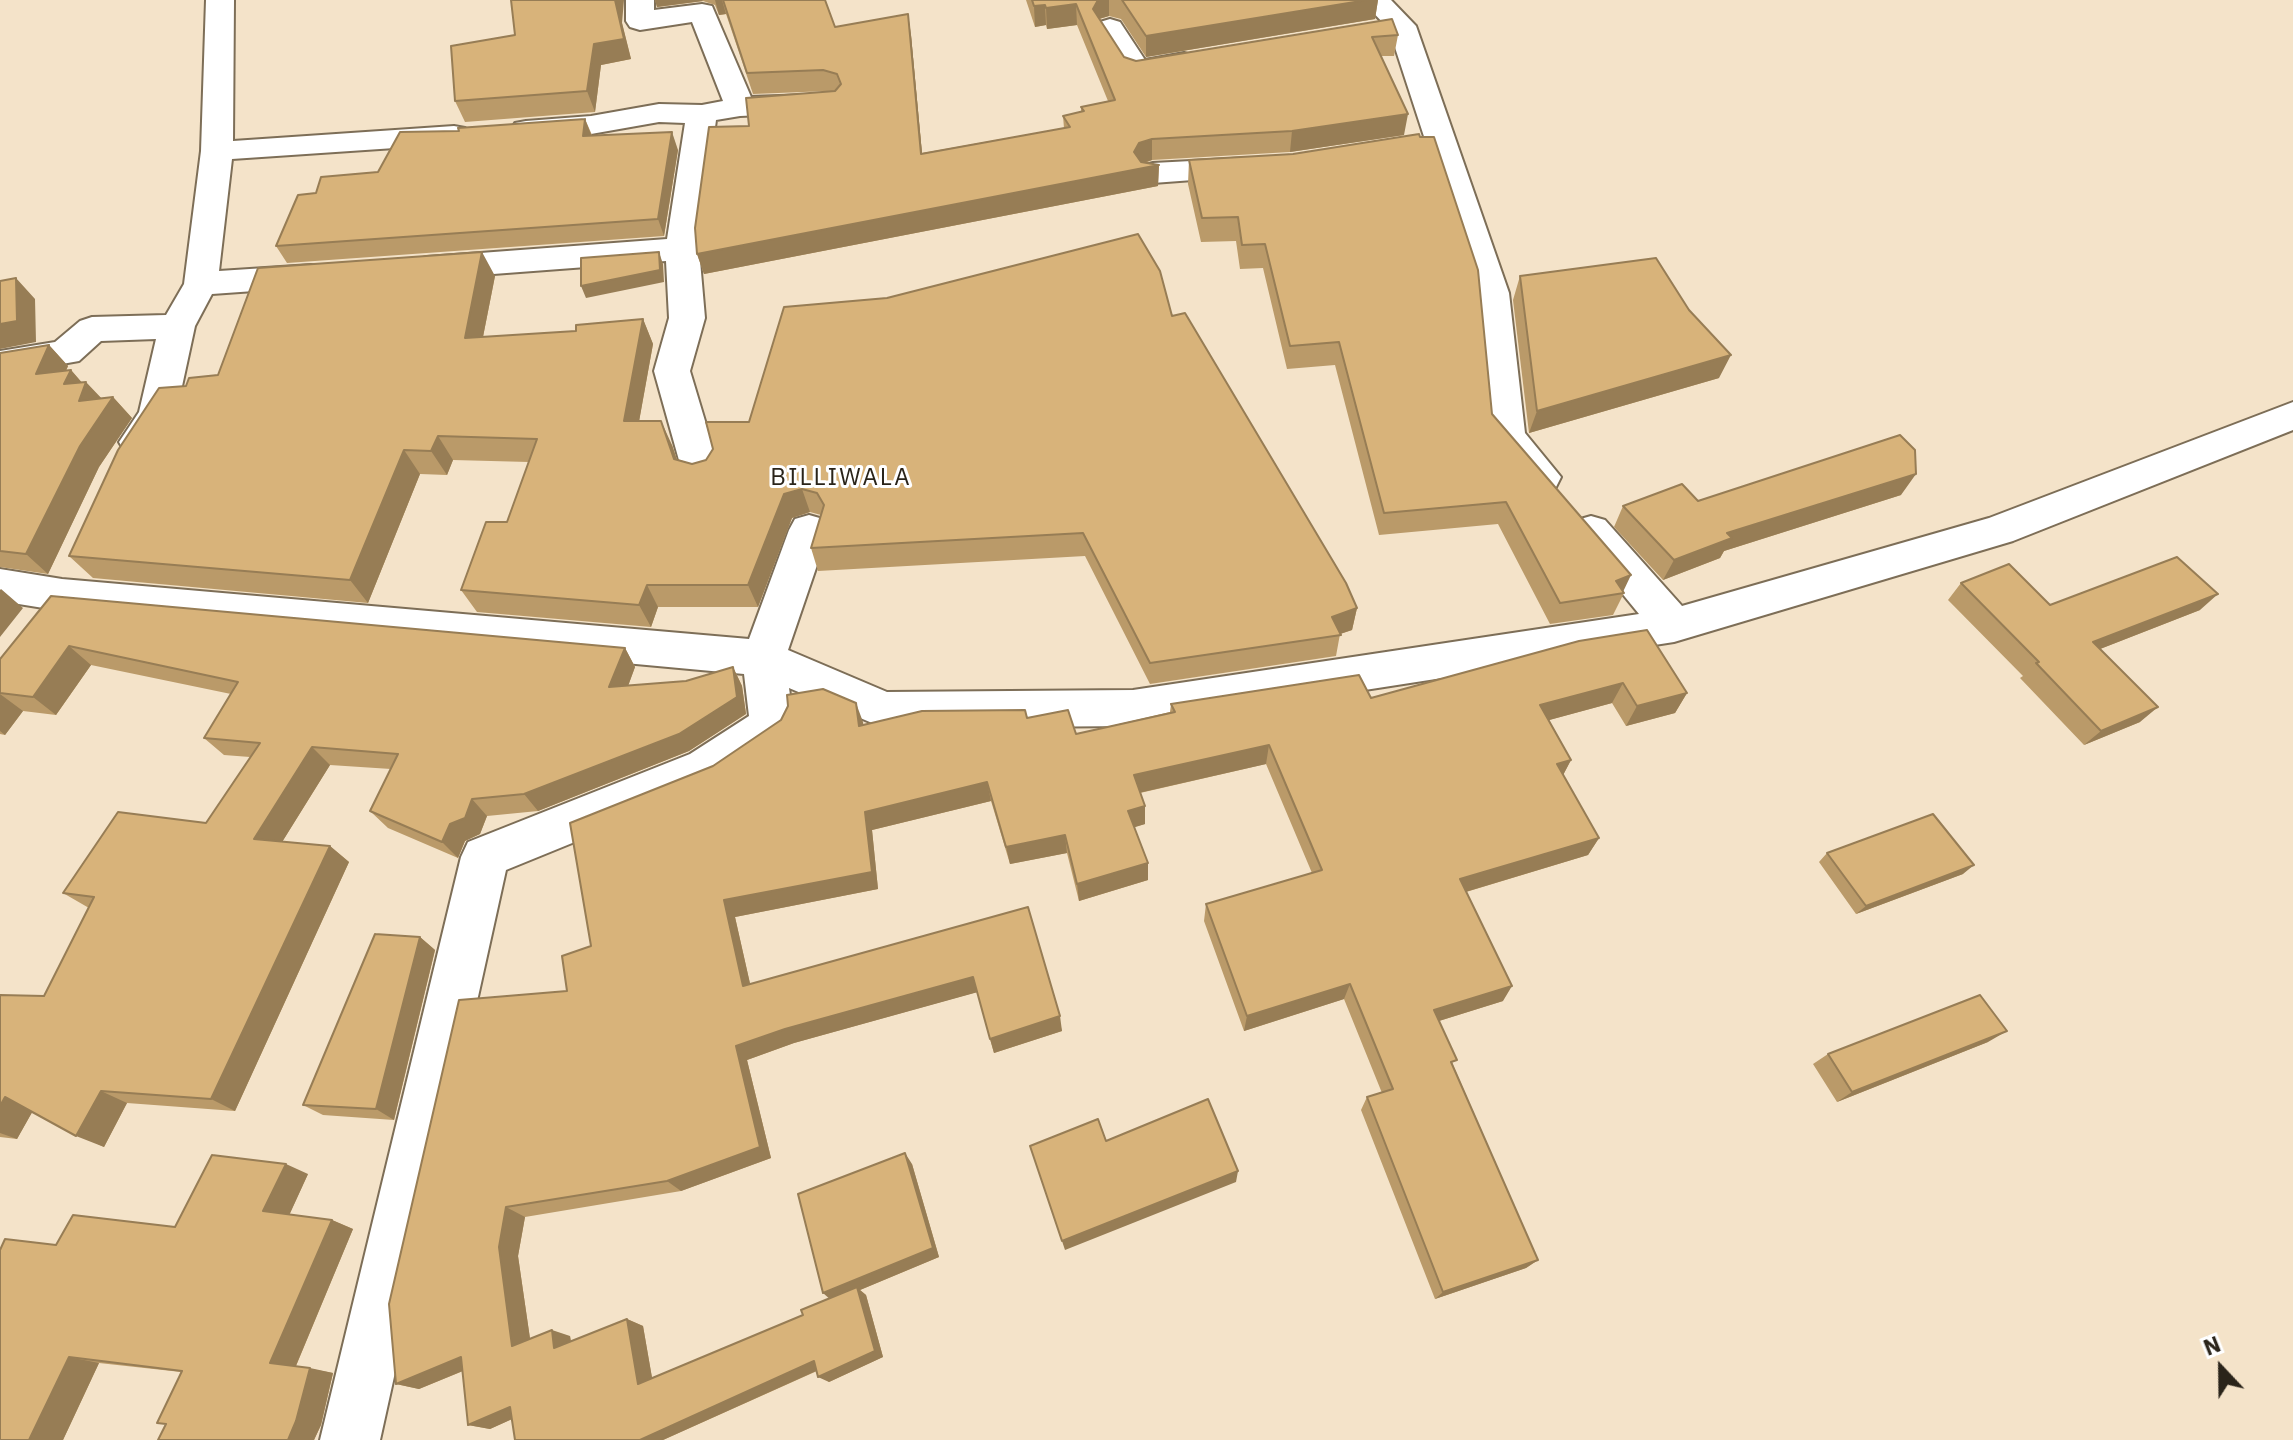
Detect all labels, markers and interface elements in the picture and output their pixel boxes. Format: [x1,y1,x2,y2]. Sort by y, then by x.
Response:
district label: BILLIWALA [770,464,912,492]
north arrow [2181,1328,2261,1408]
text: N [2199,1329,2225,1362]

